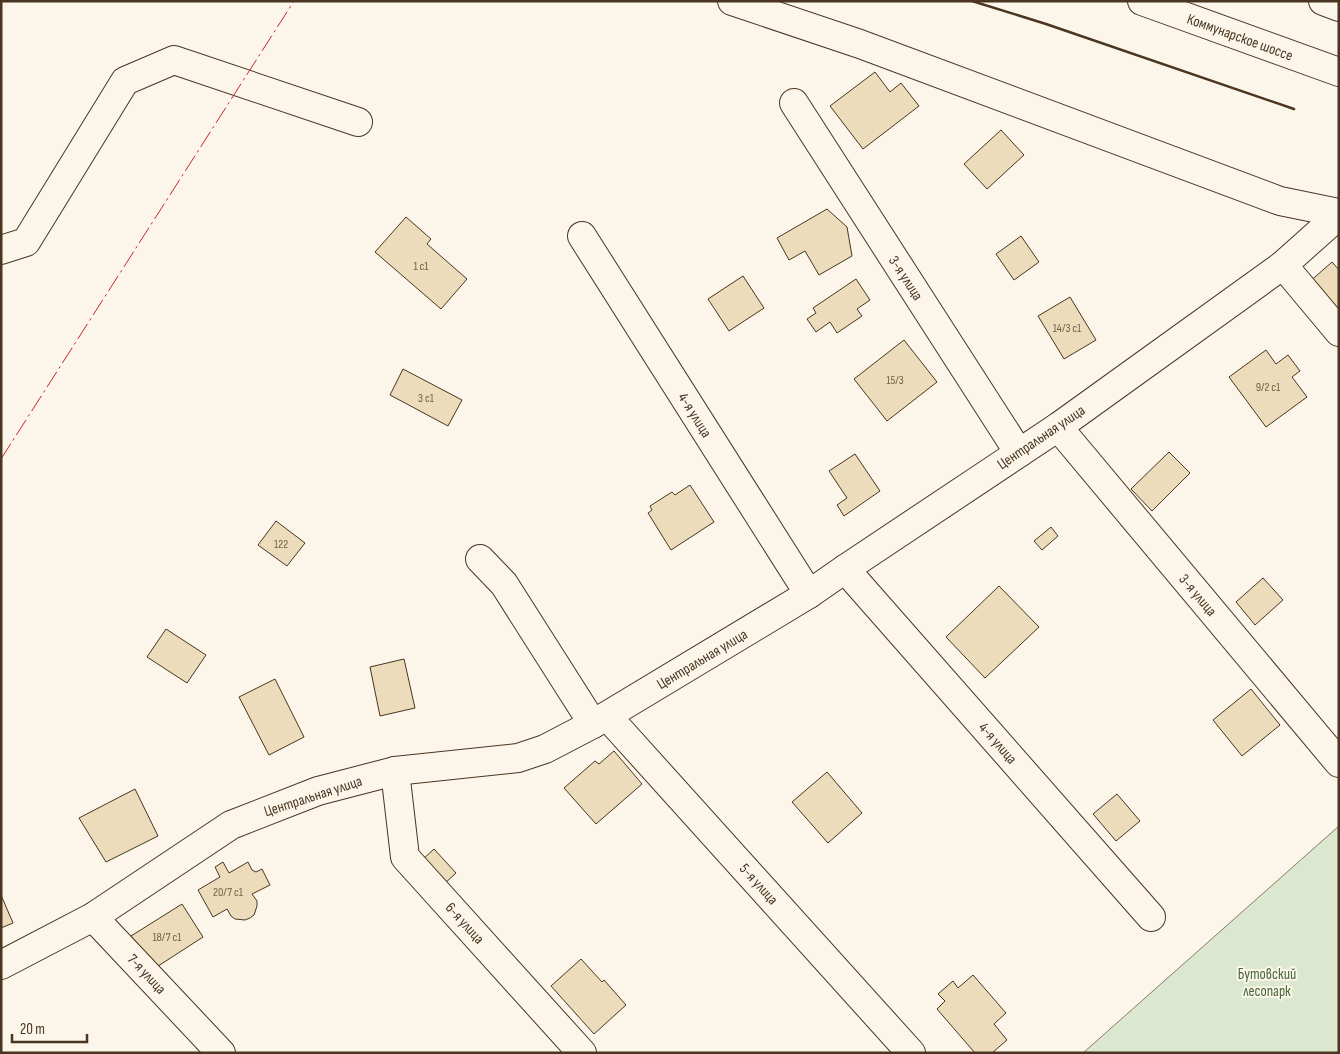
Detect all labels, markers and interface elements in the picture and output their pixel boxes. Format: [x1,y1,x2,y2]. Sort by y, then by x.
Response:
street label: Коммунарское шоссе [1184,10,1295,65]
street label: 3-я улица [884,252,927,304]
house number: 1 с1 [413,259,429,274]
house number: 14/3 с1 [1053,321,1082,336]
house number: 15/3 [886,373,904,388]
house number: 9/2 с1 [1256,380,1281,395]
street label: 4-я улица [673,389,716,441]
house number: 3 с1 [418,391,435,406]
street label: Центральная улица [994,401,1089,474]
house number: 122 [274,537,288,552]
street label: 3-я улица [1174,570,1221,620]
street label: Центральная улица [654,625,751,694]
street label: 4-я улица [974,718,1021,768]
street label: Центральная улица [262,772,365,821]
street label: 5-я улица [735,860,782,909]
house number: 20/7 с1 [213,885,244,900]
street label: 6-я улица [441,899,488,948]
house number: 18/7 с1 [152,930,182,945]
street label: 7-я улица [123,950,170,999]
park label: Бутовский лесопарк [1238,965,1296,1001]
scale bar [12,1012,88,1044]
text: 20 m [20,1020,45,1039]

